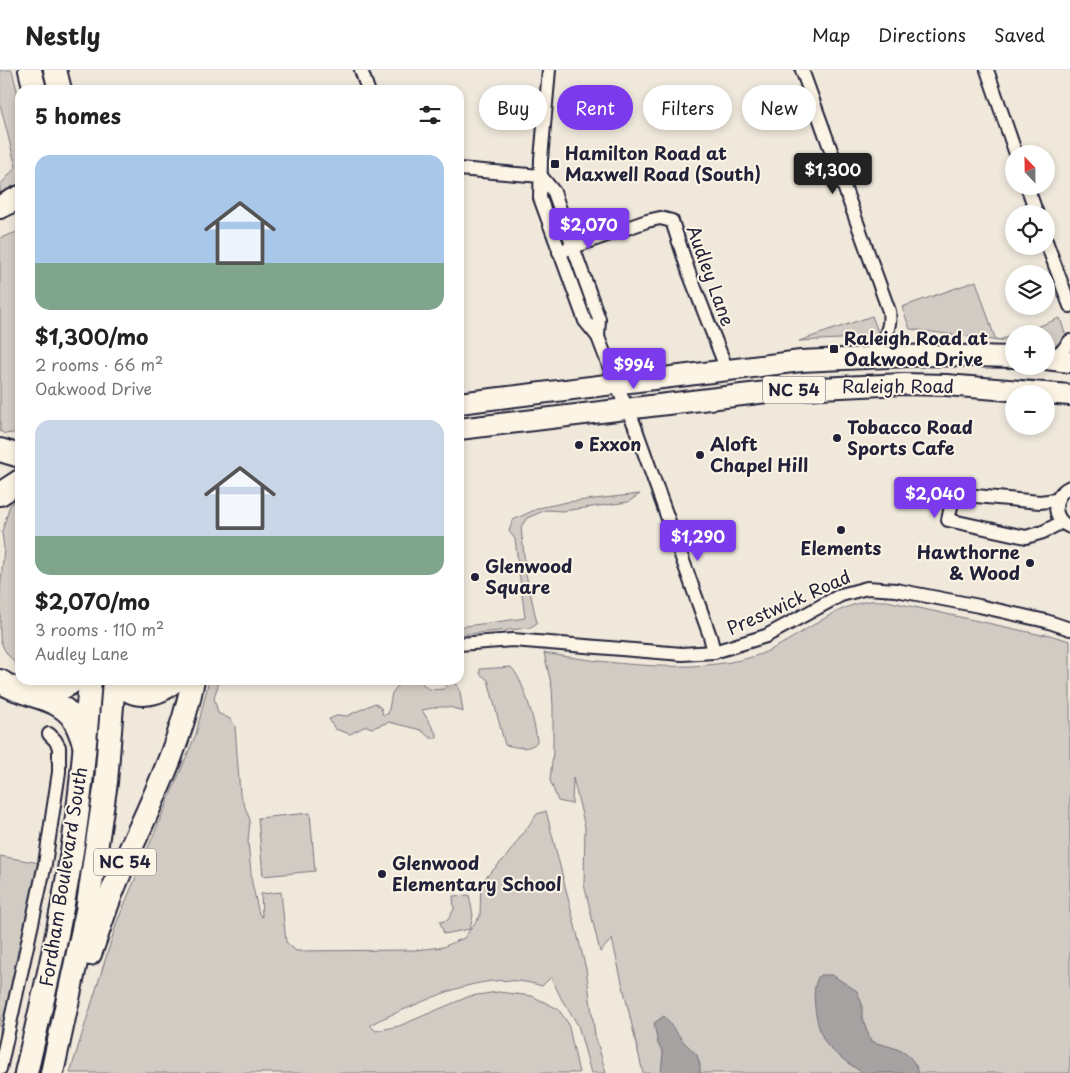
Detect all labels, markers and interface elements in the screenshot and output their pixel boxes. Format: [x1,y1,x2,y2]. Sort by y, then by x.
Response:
text: Nestly [25,17,101,53]
text: Map [812,21,850,48]
text: Directions [878,21,966,48]
text: Saved [994,21,1045,48]
chip: Buy [479,85,547,130]
chip: Rent [557,85,633,130]
chip: Filters [643,85,732,130]
chip: New [742,85,816,130]
text: 5 homes [35,99,121,131]
icon: filters [416,101,444,129]
place label: Hamilton Road at Maxwell Road (South) [565,139,761,187]
north arrow [1005,145,1055,195]
map controls [1005,145,1055,435]
pin: $1,300 [792,152,874,195]
text: $1,300 [805,157,861,181]
marker: Hamilton Road at Maxwell Road (South) [549,158,561,170]
icon: home [195,188,285,278]
button: locate [1005,205,1055,255]
pin: $2,070 [548,208,630,250]
text: $2,070 [560,212,618,236]
street label: Audley Lane [681,221,742,330]
button: layers [1005,265,1055,315]
text: $1,300/mo [35,320,148,352]
place label: Raleigh Road at Oakwood Drive [844,324,988,372]
button: + [1005,325,1055,375]
marker: Raleigh Road at Oakwood Drive [828,343,840,355]
pin: $994 [604,348,664,390]
text: 2 rooms · 66 m² [35,352,163,376]
text: $994 [614,352,654,376]
street label: Raleigh Road [842,372,954,399]
text: Oakwood Drive [35,376,152,400]
road number: NC 54 [763,376,825,404]
button: − [1005,385,1055,435]
place label: Tobacco Road Sports Cafe [847,413,973,461]
place label: Exxon [589,430,641,457]
place label: Aloft Chapel Hill [710,430,808,478]
marker: Tobacco Road Sports Cafe [831,432,843,444]
marker: Exxon [573,439,585,451]
marker: Aloft Chapel Hill [694,449,706,461]
icon: home [195,453,285,543]
pin: $2,040 [894,476,976,519]
text: $2,040 [905,481,965,505]
pin: $1,290 [657,520,739,562]
text: $1,290 [671,524,725,548]
marker: Elements [835,524,847,536]
place label: Elements [801,534,882,561]
place label: Hawthorne & Wood [917,538,1020,586]
place label: Glenwood Square [485,552,572,600]
marker: Hawthorne & Wood [1024,557,1036,569]
street label: Prestwick Road [722,562,855,641]
marker: Glenwood Square [469,571,481,583]
text: $2,070/mo [35,585,150,617]
text: 3 rooms · 110 m² [35,617,164,641]
text: Audley Lane [35,641,129,665]
street label: Fordham Boulevard South [32,765,93,989]
road number: NC 54 [94,849,156,876]
place label: Glenwood Elementary School [392,849,562,897]
marker: Glenwood Elementary School [376,868,388,880]

